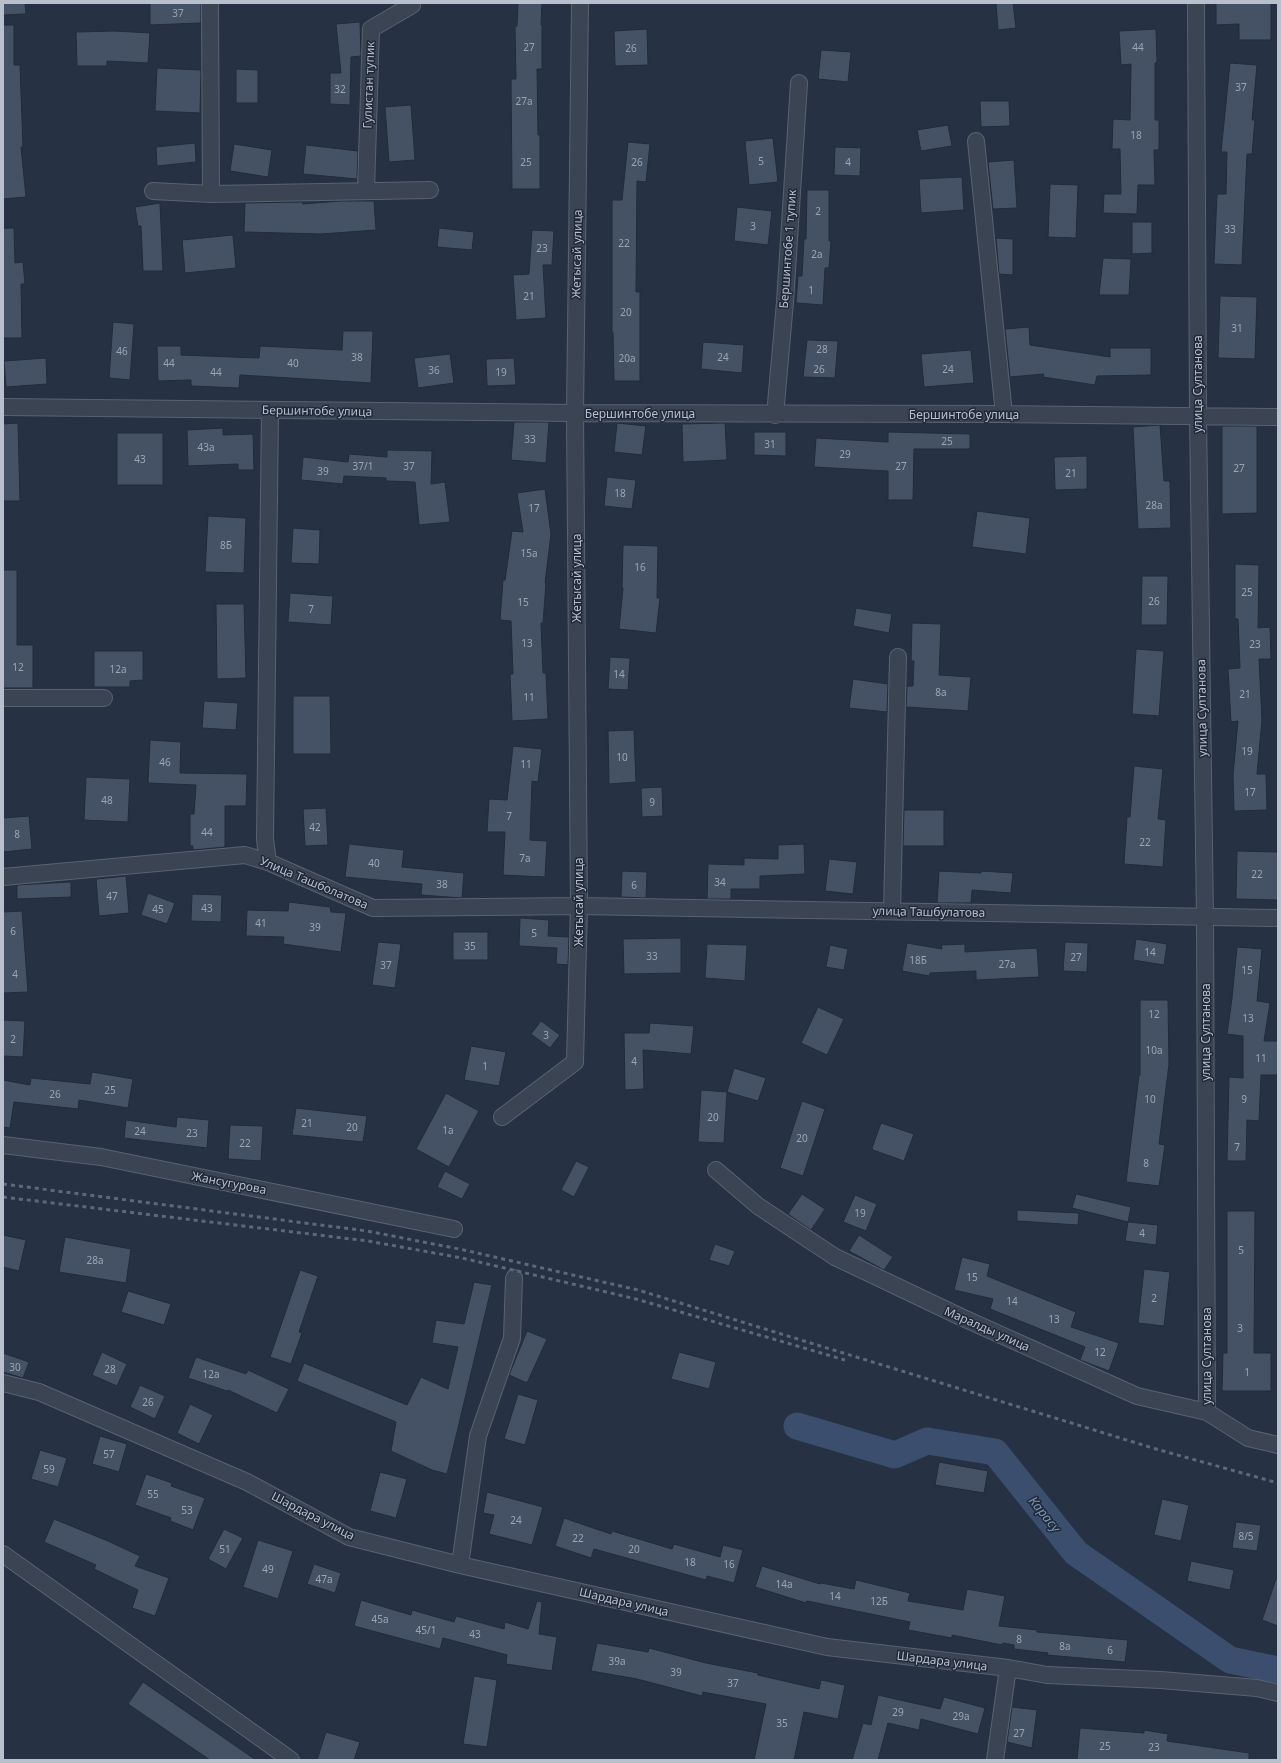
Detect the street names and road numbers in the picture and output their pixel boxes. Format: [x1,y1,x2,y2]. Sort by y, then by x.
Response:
street label: Гулистан тупик [358,40,379,129]
street label: Бершинтобе 1 тупик [775,188,800,309]
street label: Жетысай улица [567,209,586,299]
street label: улица Султанова [1189,335,1206,433]
street label: Бершинтобе улица [262,401,372,420]
street label: Бершинтобе улица [585,405,695,422]
street label: Бершинтобе улица [909,406,1019,423]
street label: Жетысай улица [568,534,585,622]
street label: улица Султанова [1192,659,1211,757]
street label: Улица Ташболатова [258,852,371,913]
street label: Жетысай улица [570,858,587,946]
street label: улица Ташбулатова [873,902,985,921]
street label: улица Султанова [1197,983,1214,1081]
street label: Жансугурова [190,1167,268,1198]
street label: Маралды улица [942,1302,1033,1355]
street label: улица Султанова [1198,1307,1215,1405]
street label: Шардара улица [269,1487,358,1544]
street label: Шардара улица [578,1583,671,1620]
street label: Шардара улица [896,1647,988,1675]

